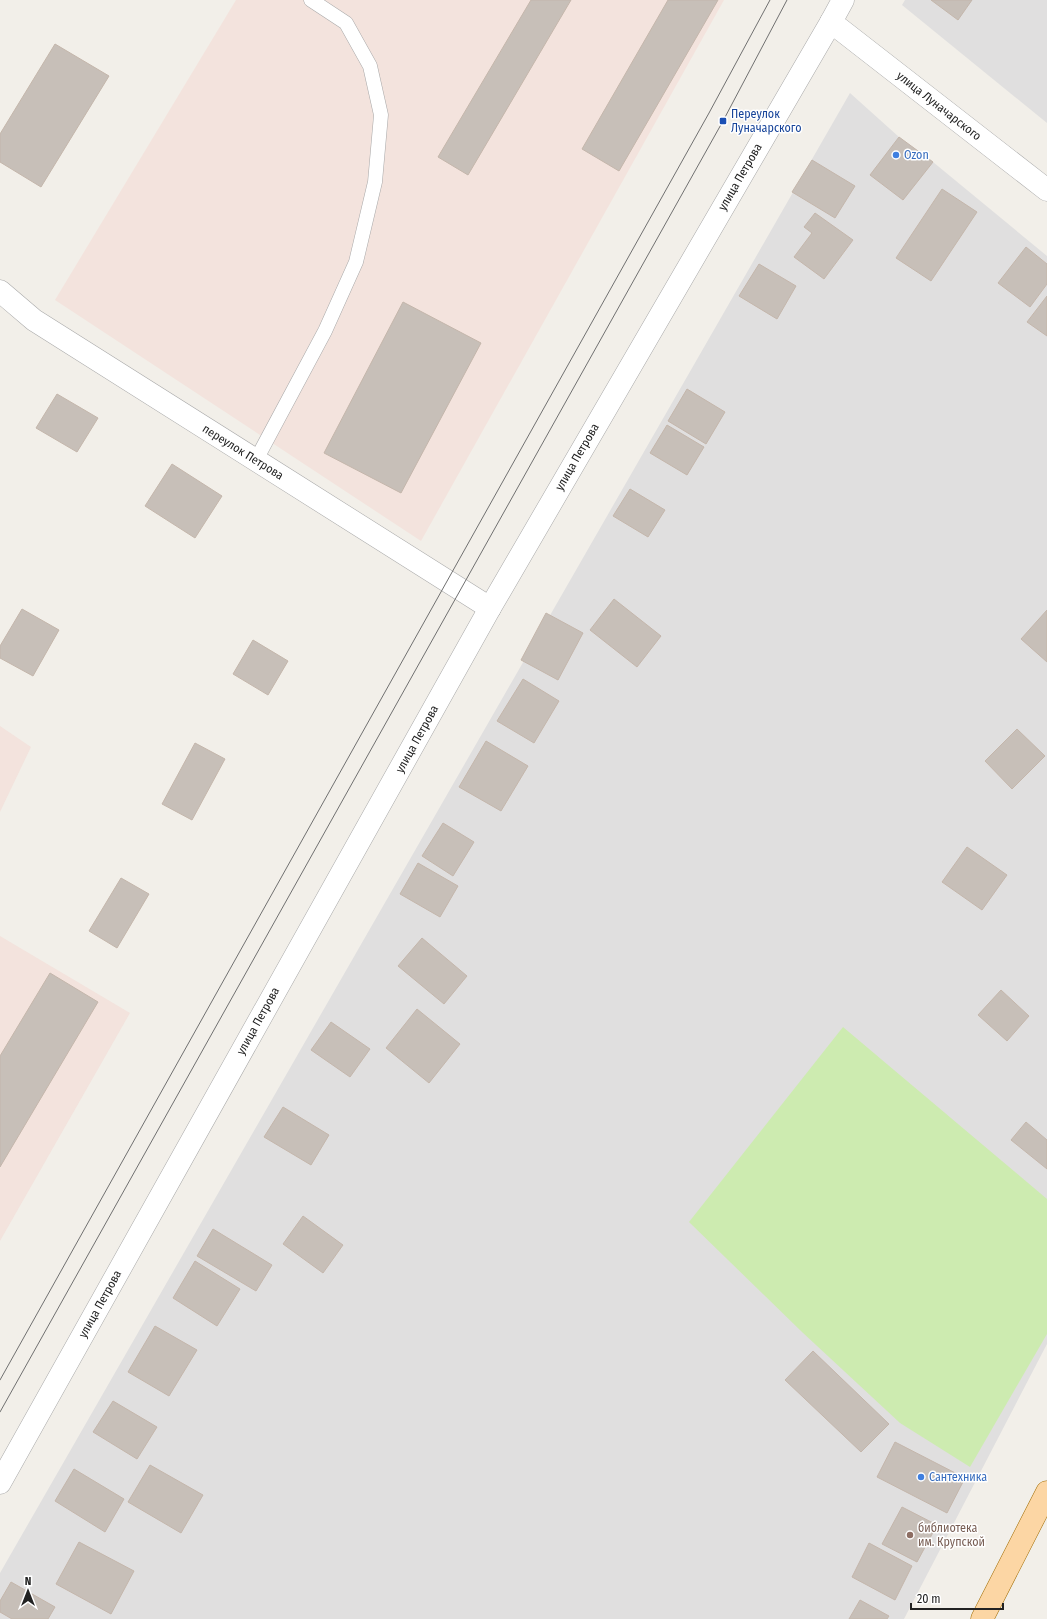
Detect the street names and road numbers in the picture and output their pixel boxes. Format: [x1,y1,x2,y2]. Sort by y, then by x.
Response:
street label: улица Луначарского [894,69,984,143]
street label: улица Петрова [715,141,765,213]
street label: переулок Петрова [200,421,286,483]
street label: улица Петрова [552,421,602,493]
street label: улица Петрова [393,703,441,775]
street label: улица Петрова [234,985,282,1057]
street label: улица Петрова [76,1268,124,1340]

